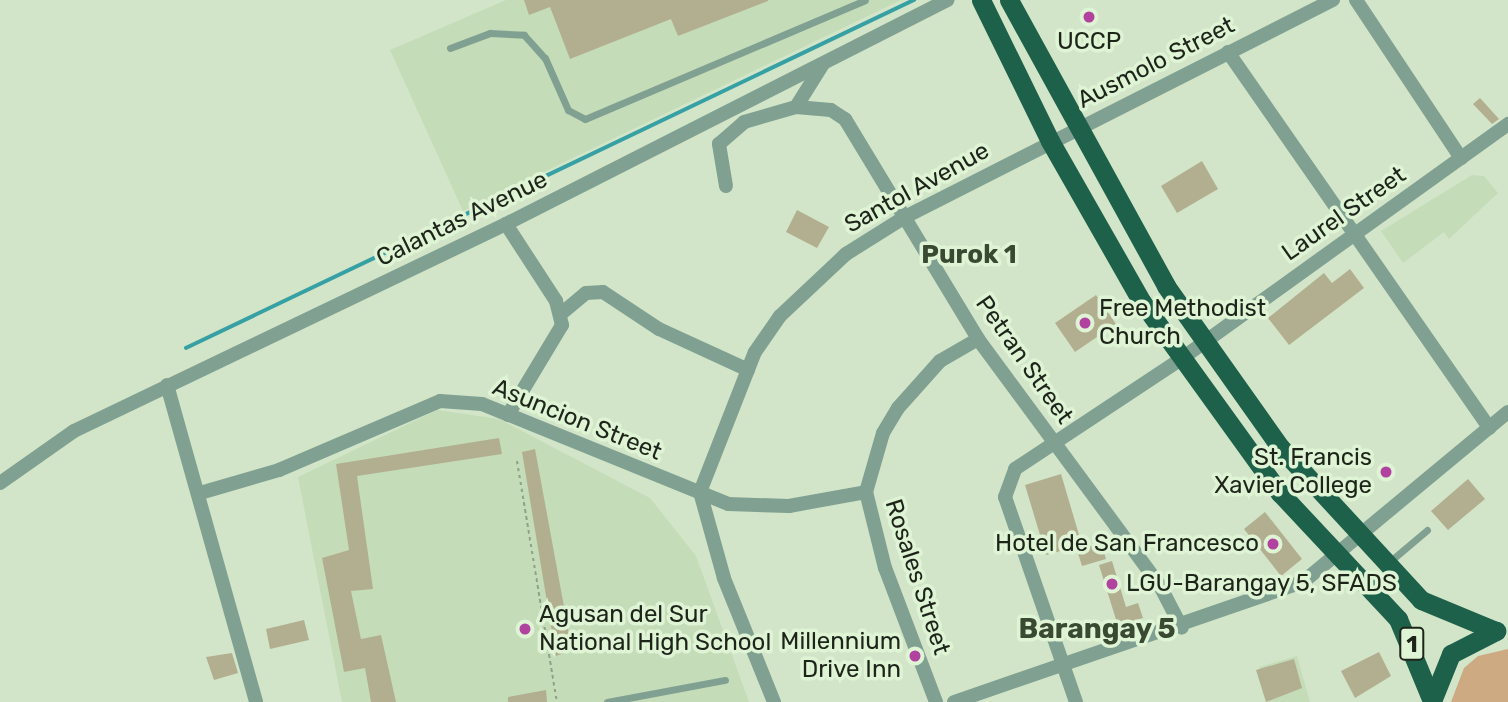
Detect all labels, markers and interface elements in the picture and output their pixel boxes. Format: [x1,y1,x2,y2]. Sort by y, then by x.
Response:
marker: UCCP [1081,9,1097,25]
street label: Ausmolo Street [1073,11,1239,115]
place label: UCCP [1057,28,1121,56]
street label: Santol Avenue [839,136,995,240]
street label: Laurel Street [1277,161,1411,267]
street label: Calantas Avenue [371,165,553,273]
district label: Purok 1 [921,239,1017,271]
street label: Petran Street [969,290,1079,430]
place label: Free Methodist Church [1099,295,1266,351]
marker: Free Methodist Church [1077,315,1093,331]
street label: Asuncion Street [488,373,666,467]
place label: St. Francis Xavier College [1214,444,1372,500]
marker: St. Francis Xavier College [1378,464,1394,480]
street label: Rosales Street [878,496,956,658]
place label: Hotel de San Francesco [995,530,1259,558]
marker: Hotel de San Francesco [1265,536,1281,552]
place label: LGU-Barangay 5, SFADS [1126,570,1397,598]
marker: LGU-Barangay 5, SFADS [1104,576,1120,592]
place label: Agusan del Sur National High School [539,601,771,657]
district label: Barangay 5 [1018,612,1176,646]
marker: Agusan del Sur National High School [517,621,533,637]
road number: 1 [1398,624,1426,664]
place label: Millennium Drive Inn [780,628,901,684]
marker: Millennium Drive Inn [907,648,923,664]

